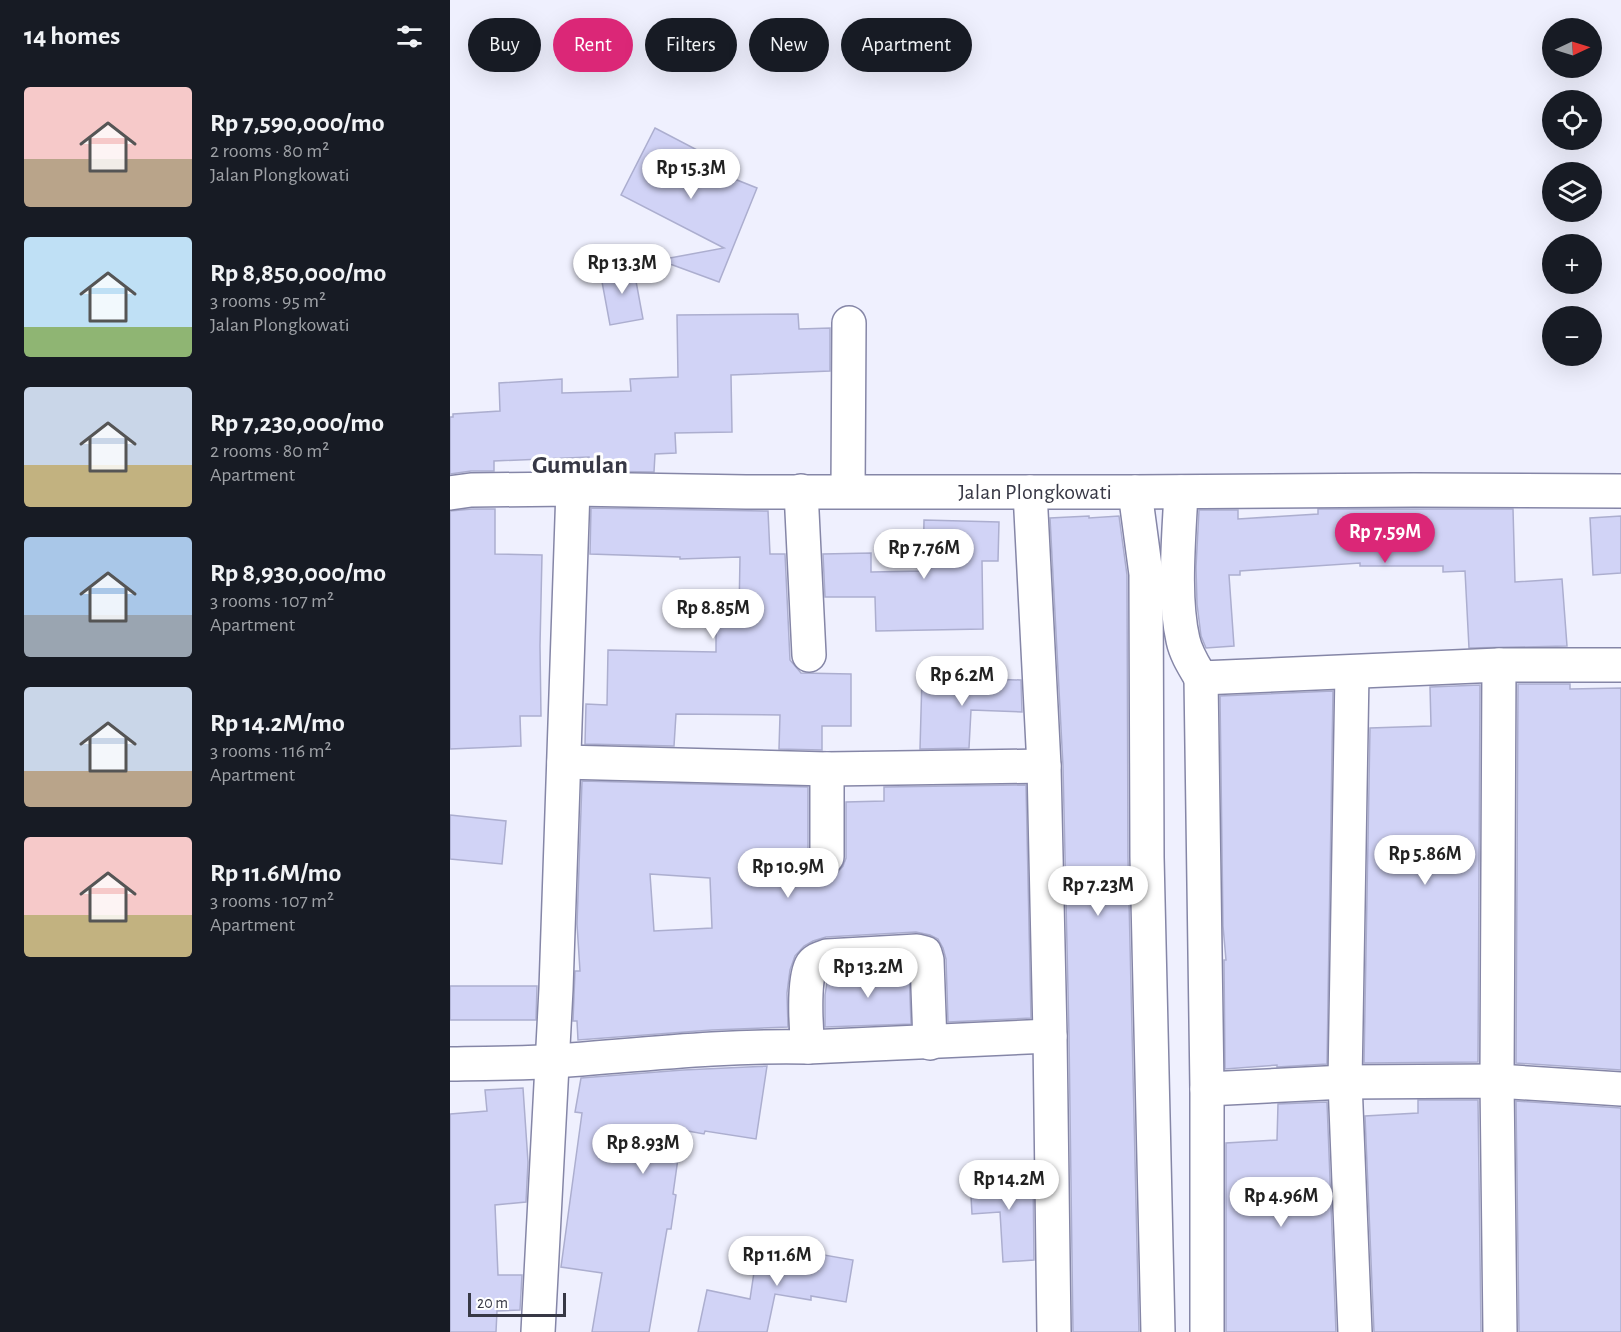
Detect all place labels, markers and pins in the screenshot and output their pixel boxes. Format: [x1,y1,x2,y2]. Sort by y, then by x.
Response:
pin: Rp 15.3M [629,149,753,200]
pin: Rp 13.3M [560,244,684,295]
pin: Rp 7.59M [1323,513,1447,564]
pin: Rp 7.76M [862,529,986,580]
pin: Rp 8.85M [651,589,775,640]
pin: Rp 6.2M [907,656,1017,707]
pin: Rp 5.86M [1363,835,1487,886]
pin: Rp 10.9M [726,848,850,899]
pin: Rp 7.23M [1036,866,1160,917]
pin: Rp 13.2M [806,948,930,999]
pin: Rp 8.93M [581,1124,705,1175]
pin: Rp 14.2M [947,1160,1071,1211]
pin: Rp 4.96M [1219,1177,1343,1228]
pin: Rp 11.6M [715,1236,839,1287]

